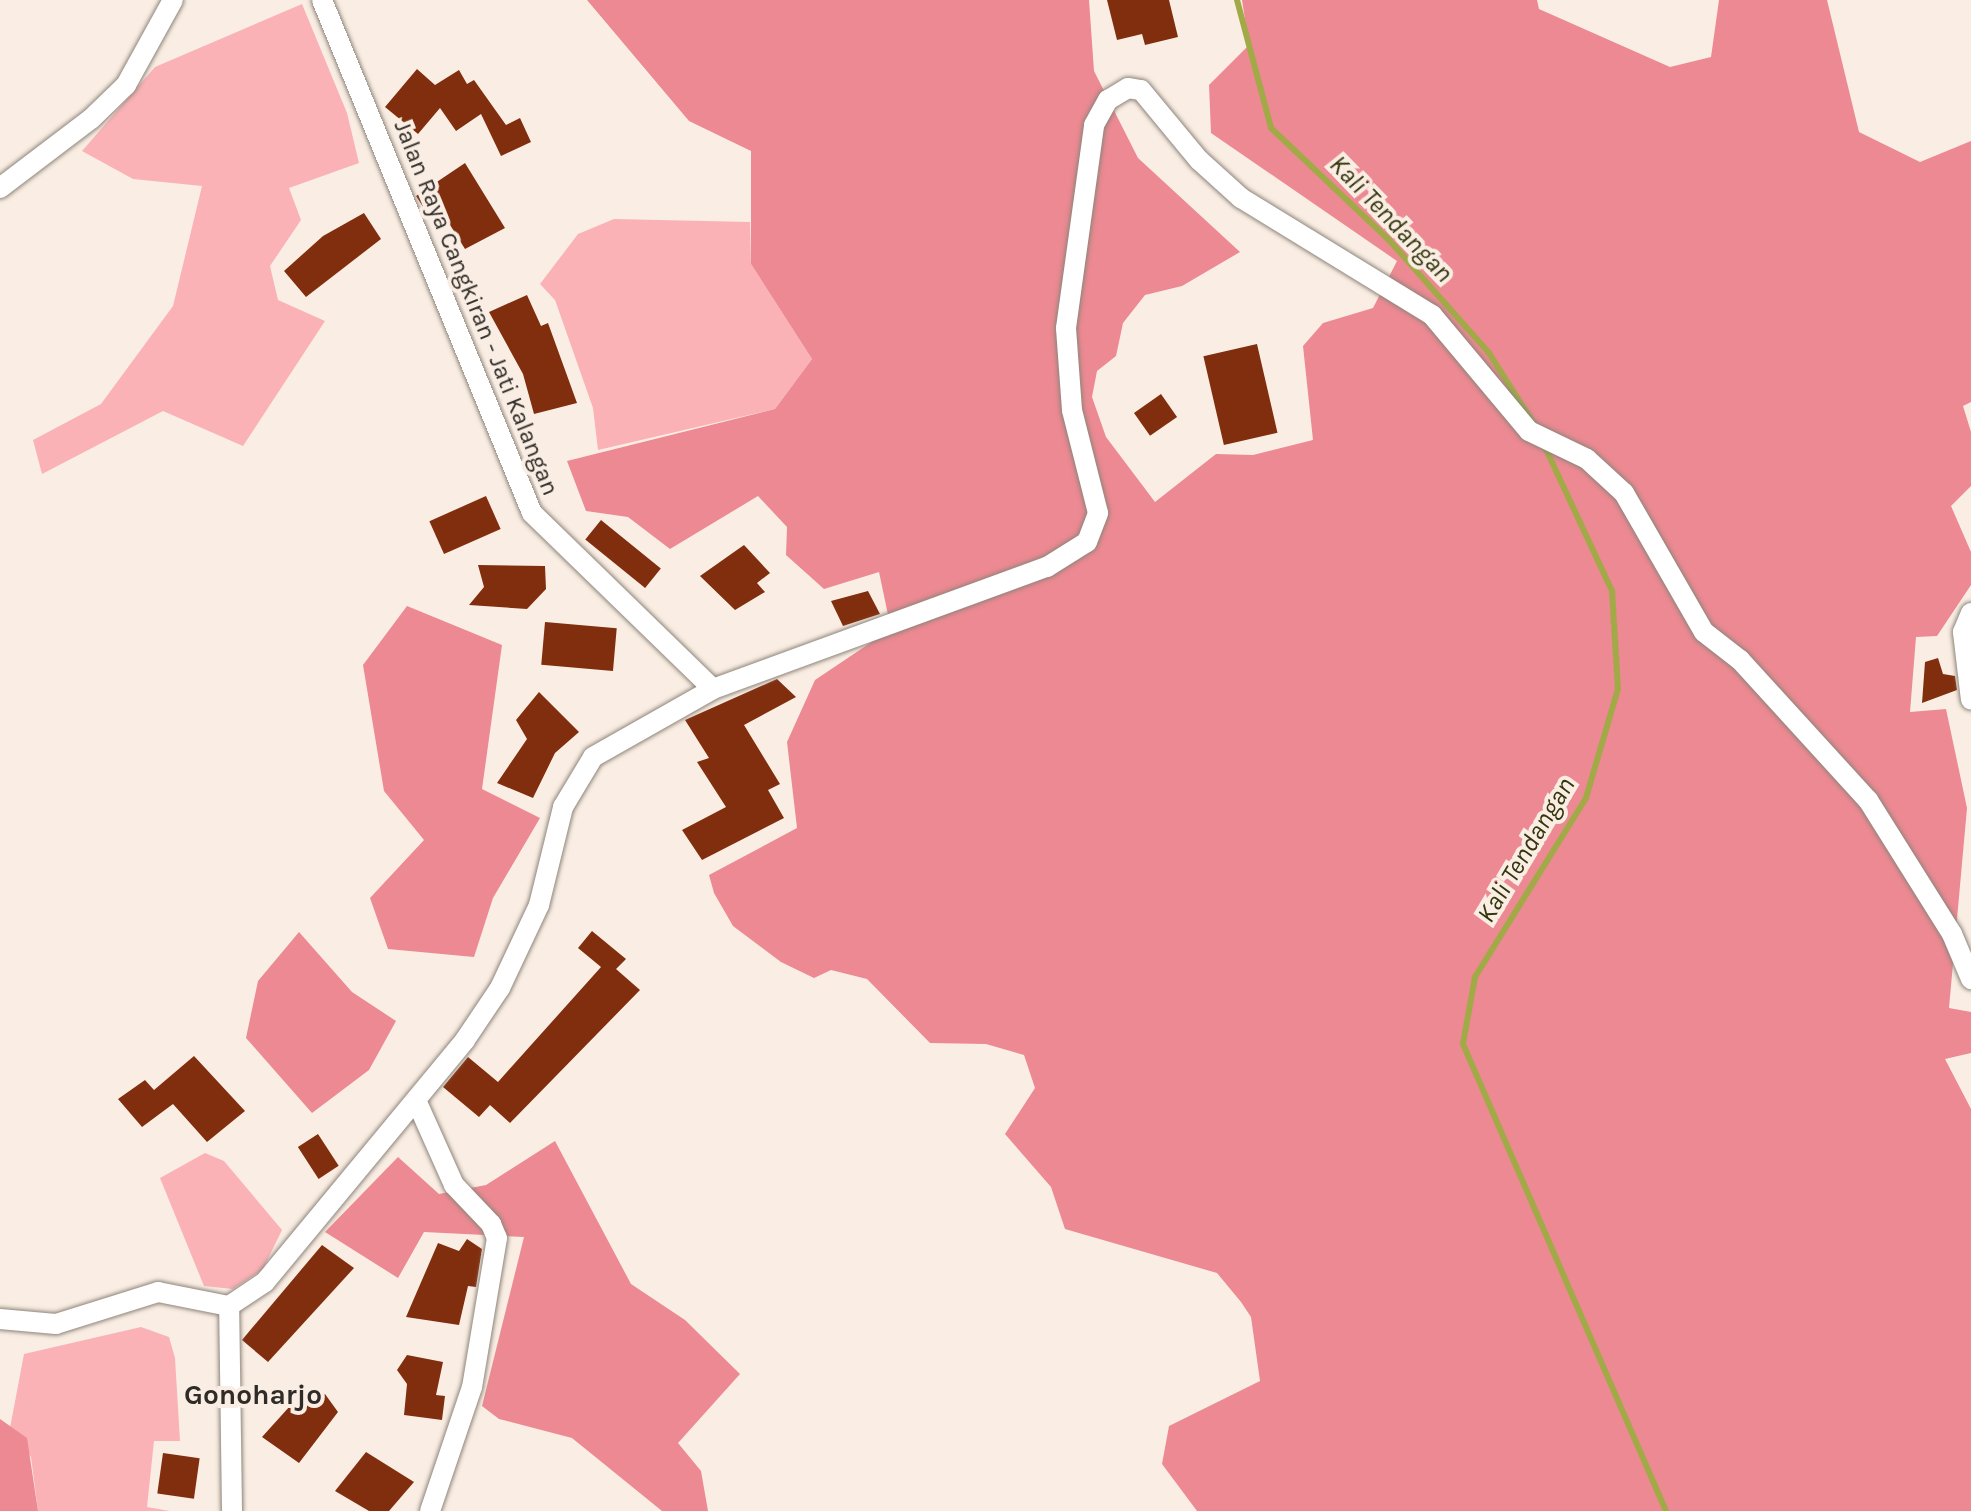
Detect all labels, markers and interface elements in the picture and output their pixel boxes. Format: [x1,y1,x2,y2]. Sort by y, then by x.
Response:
street label: Jalan Raya Cangkiran - Jati Kalangan [387,116,565,500]
water label: Kali Tendangan [1323,149,1459,289]
water label: Kali Tendangan [1470,772,1582,928]
district label: Gonoharjo [184,1378,322,1412]

